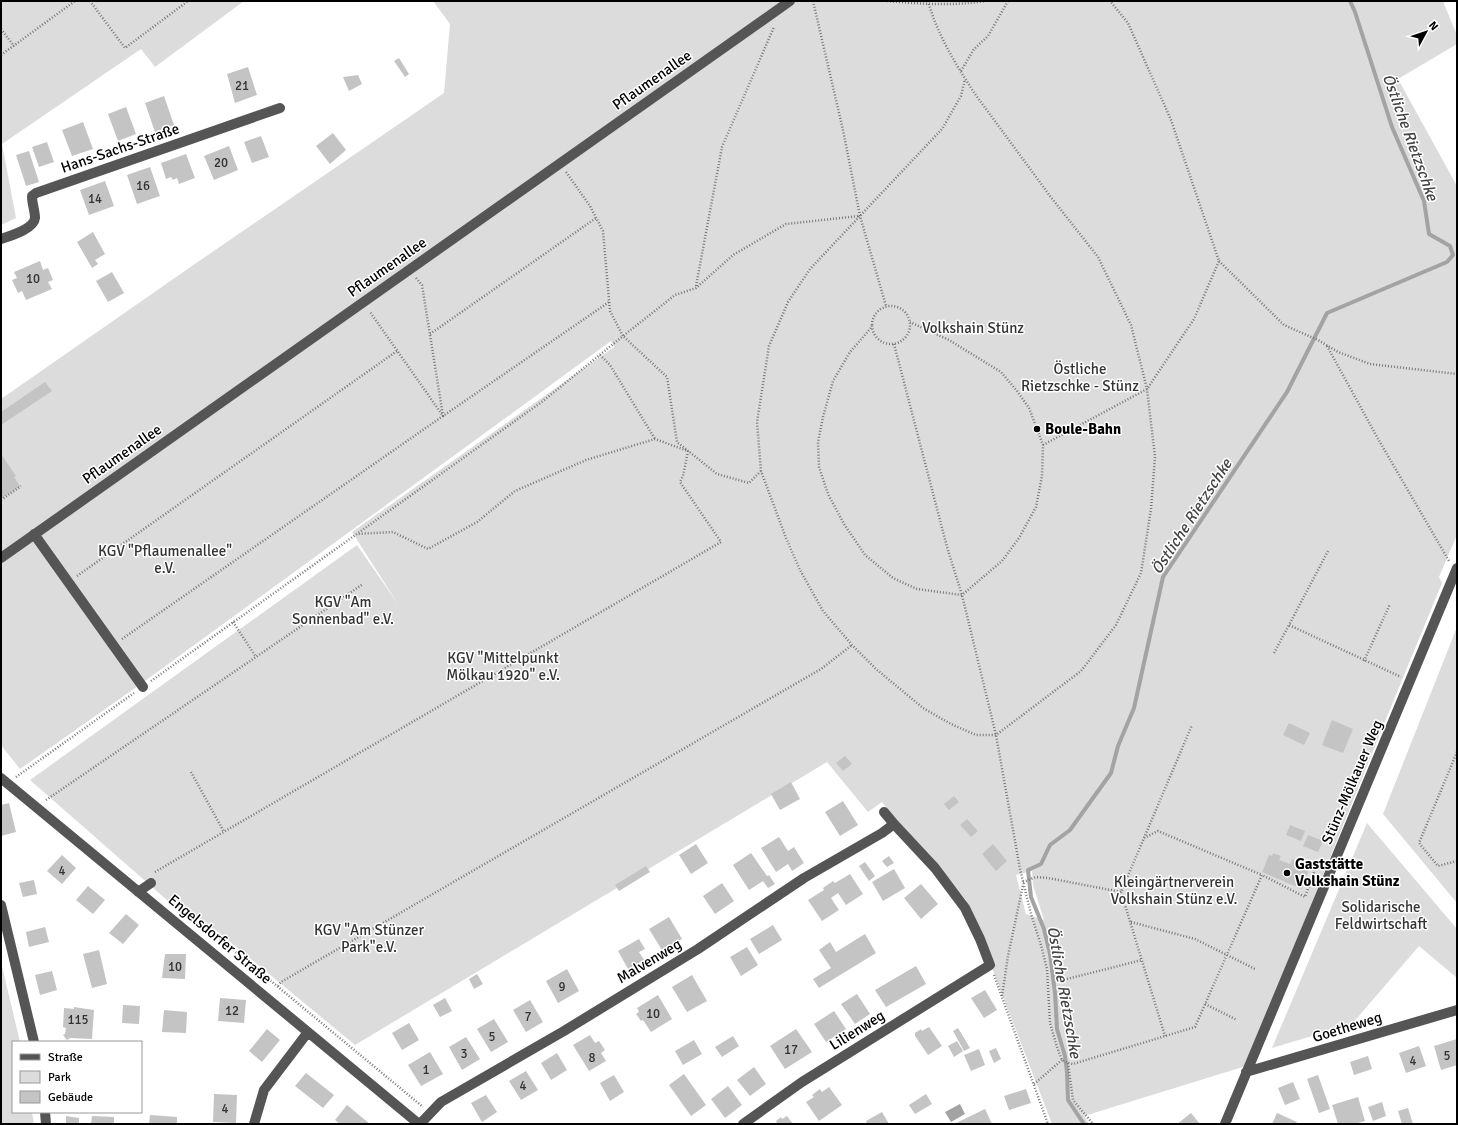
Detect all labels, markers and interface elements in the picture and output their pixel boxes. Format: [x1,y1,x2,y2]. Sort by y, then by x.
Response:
north arrow [1406,12,1446,52]
text: N [1426,19,1441,33]
street label: Pflaumenallee [609,46,695,114]
water label: Östliche Rietzschke [1378,71,1443,205]
house number: 21 [235,78,249,94]
street label: Hans-Sachs-Straße [58,119,182,177]
house number: 20 [214,155,228,171]
house number: 16 [136,178,150,194]
house number: 14 [88,191,102,207]
street label: Pflaumenallee [344,233,430,301]
house number: 10 [26,271,40,287]
park label: Volkshain Stünz [922,319,1024,337]
park label: Östliche Rietzschke - Stünz [1021,360,1139,395]
street label: Pflaumenallee [79,420,165,488]
place label: Boule-Bahn [1045,420,1121,438]
marker: Boule-Bahn [1032,424,1042,434]
water label: Östliche Rietzschke [1147,454,1237,578]
park label: KGV "Pflaumenallee" e.V. [98,542,232,577]
park label: KGV "Am Sonnenbad" e.V. [292,593,394,628]
park label: KGV "Mittelpunkt Mölkau 1920" e.V. [446,649,560,684]
street label: Stünz-Mölkauer Weg [1318,717,1386,847]
place label: Gaststätte Volkshain Stünz [1295,855,1400,890]
house number: 4 [58,863,66,879]
marker: Gaststätte Volkshain Stünz [1282,868,1292,878]
park label: Kleingärtnerverein Volkshain Stünz e.V. [1111,873,1237,908]
street label: Engelsdorfer Straße [165,890,275,988]
park label: Solidarische Feldwirtschaft [1335,898,1427,933]
park label: KGV "Am Stünzer Park"e.V. [314,921,424,956]
water label: Östliche Rietzschke [1043,925,1086,1061]
street label: Malvenweg [613,935,685,987]
house number: 10 [168,959,182,975]
house number: 9 [558,979,566,995]
house number: 12 [225,1003,239,1019]
house number: 10 [646,1006,660,1022]
street label: Lilienweg [826,1006,888,1054]
street label: Goetheweg [1310,1008,1384,1046]
house number: 7 [524,1009,532,1025]
house number: 115 [67,1012,89,1028]
house number: 5 [488,1029,496,1045]
legend [12,1041,142,1113]
house number: 17 [784,1042,798,1058]
house number: 3 [460,1046,468,1062]
house number: 5 [1443,1048,1451,1064]
text: Straße [48,1050,83,1065]
house number: 8 [588,1050,596,1066]
house number: 4 [1409,1053,1417,1069]
house number: 1 [422,1062,430,1078]
text: Park [48,1070,71,1085]
house number: 4 [519,1078,527,1094]
text: Gebäude [48,1090,93,1105]
house number: 4 [221,1101,229,1117]

